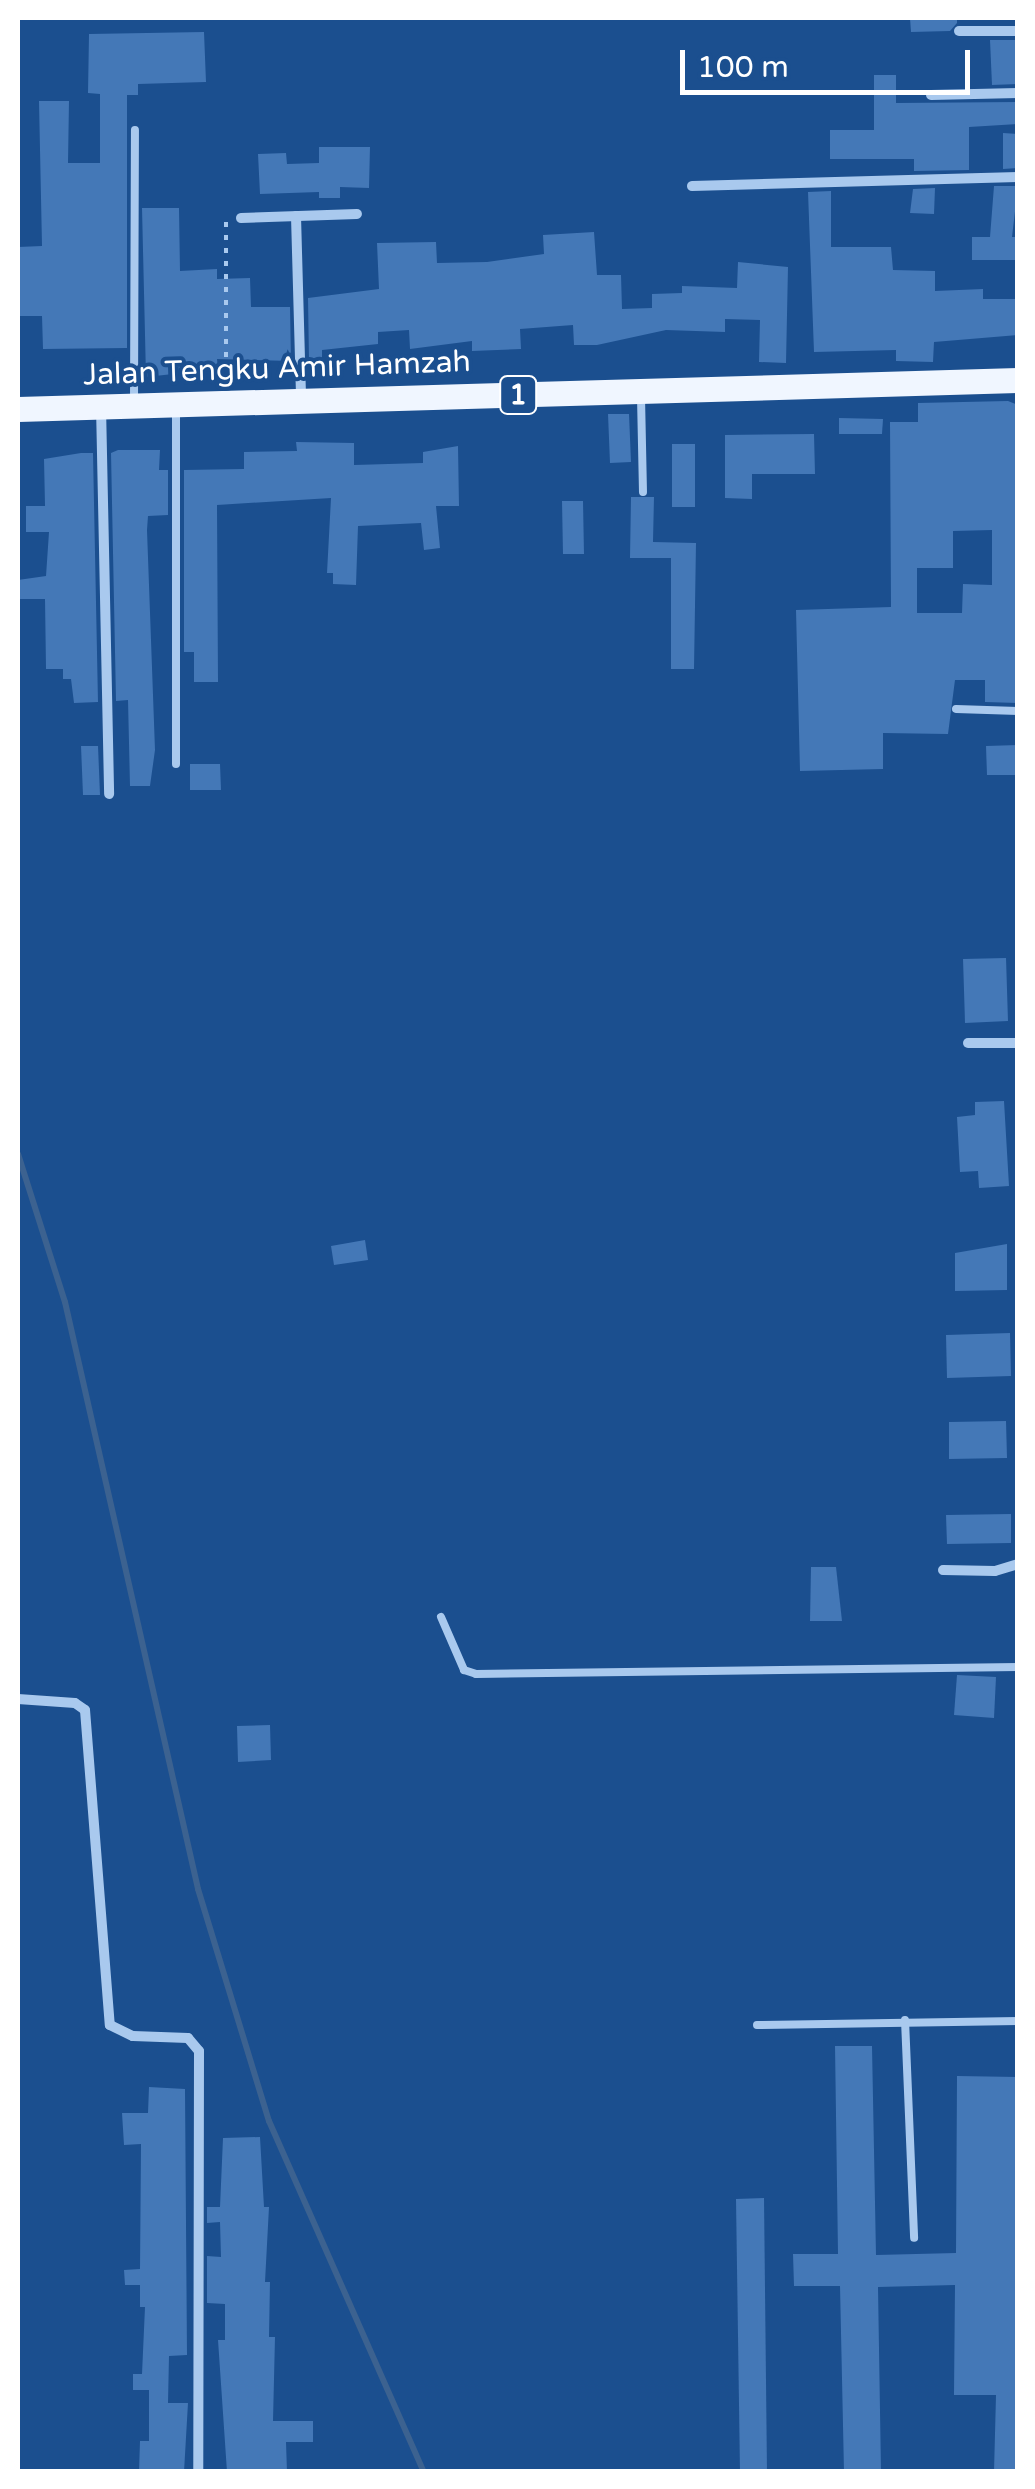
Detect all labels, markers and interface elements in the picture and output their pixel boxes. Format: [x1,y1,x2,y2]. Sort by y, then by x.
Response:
scale bar [685,30,975,92]
text: 100 m [697,49,789,86]
street label: Jalan Tengku Amir Hamzah [83,344,471,394]
road number: 1 [498,372,538,418]

